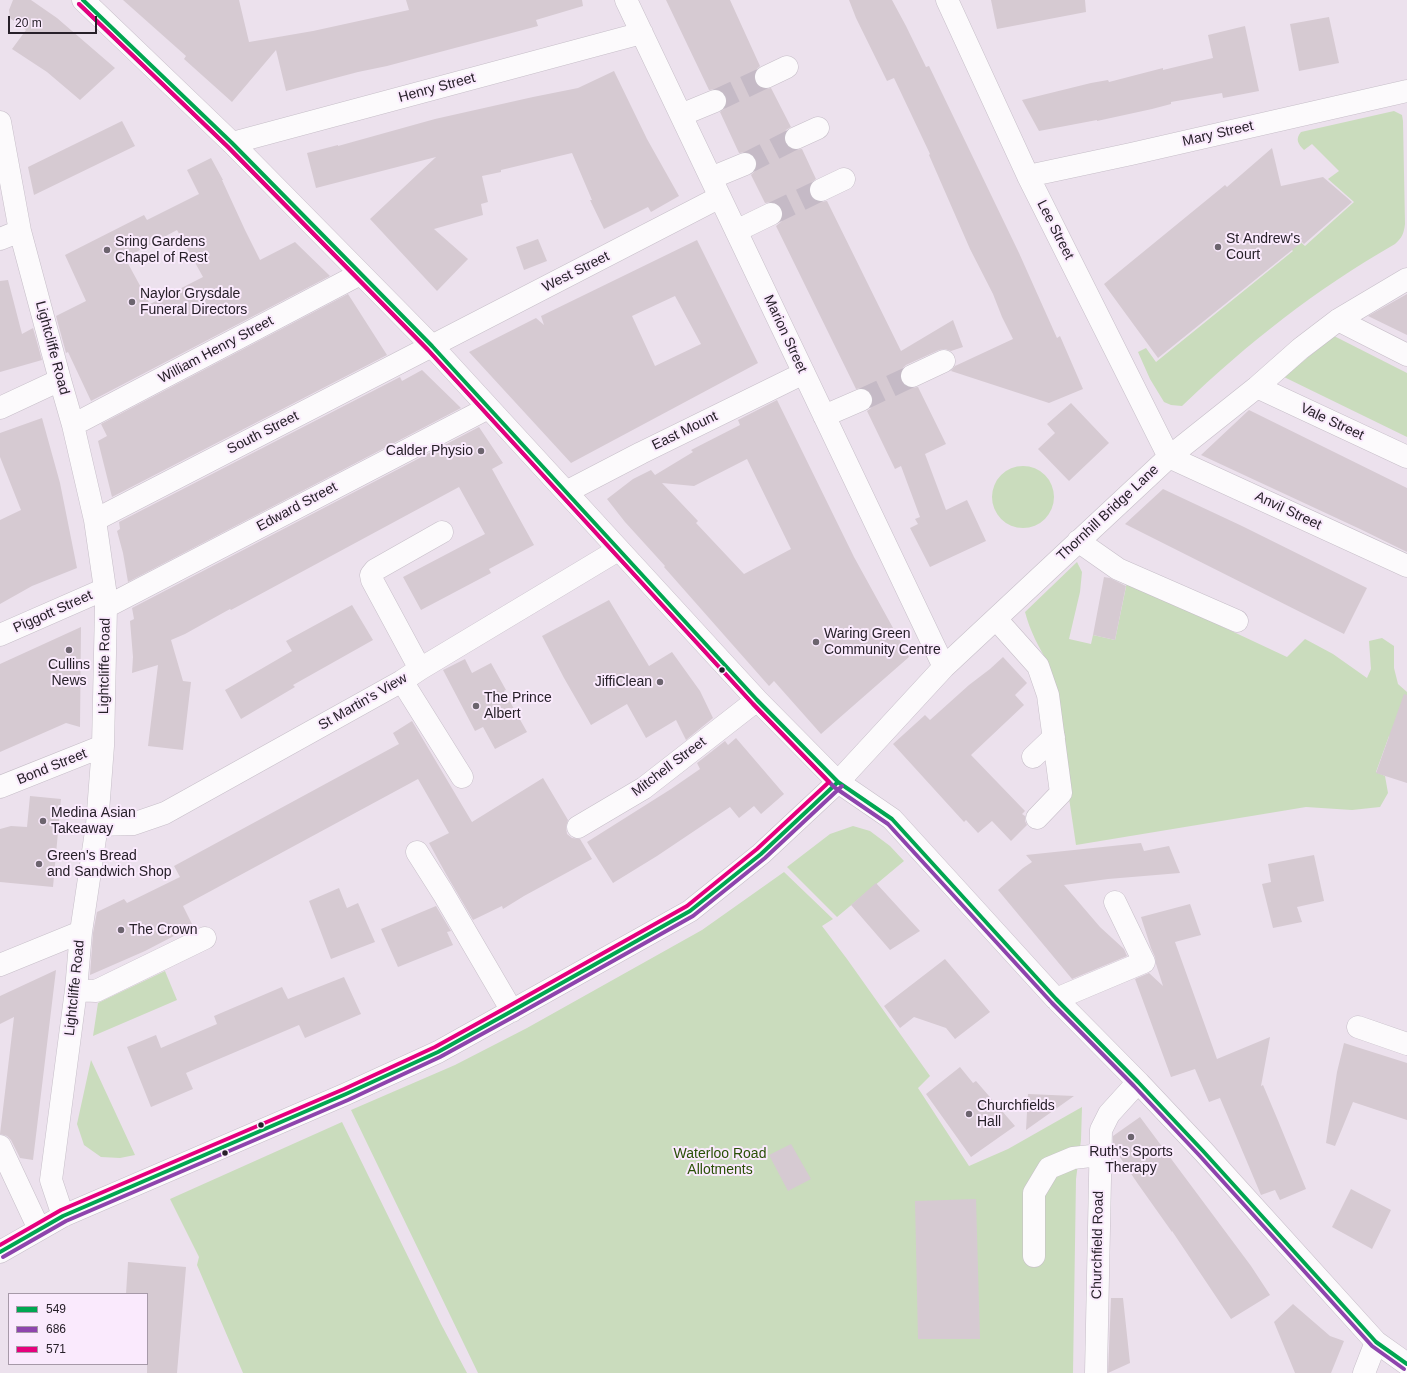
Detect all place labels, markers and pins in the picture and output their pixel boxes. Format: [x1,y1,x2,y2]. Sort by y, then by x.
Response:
place label: St Andrew's Court [1226,231,1300,264]
place label: Sring Gardens Chapel of Rest [115,234,208,266]
marker: St Andrew's Court [1213,242,1223,252]
marker: Sring Gardens Chapel of Rest [102,245,112,255]
place label: Naylor Grysdale Funeral Directors [140,286,247,318]
marker: Naylor Grysdale Funeral Directors [127,297,137,307]
place label: Calder Physio [386,443,473,459]
marker: Calder Physio [476,446,486,456]
place label: Waring Green Community Centre [824,626,941,658]
marker: Waring Green Community Centre [811,637,821,647]
marker: Cullins News [64,645,74,655]
place label: Cullins News [48,657,90,690]
unlabelled marker [717,665,727,675]
place label: JiffiClean [595,674,652,690]
marker: JiffiClean [655,677,665,687]
place label: The Prince Albert [484,690,552,722]
marker: The Prince Albert [471,701,481,711]
place label: Medina Asian Takeaway [51,805,136,838]
marker: Medina Asian Takeaway [38,816,48,826]
place label: Green's Bread and Sandwich Shop [47,848,172,880]
marker: Green's Bread and Sandwich Shop [34,859,44,869]
place label: The Crown [129,922,197,938]
marker: The Crown [116,925,126,935]
place label: Churchfields Hall [977,1098,1055,1130]
marker: Churchfields Hall [964,1109,974,1119]
unlabelled marker [256,1120,266,1130]
marker: Ruth's Sports Therapy [1126,1132,1136,1142]
place label: Ruth's Sports Therapy [1089,1144,1173,1176]
unlabelled marker [220,1148,230,1158]

